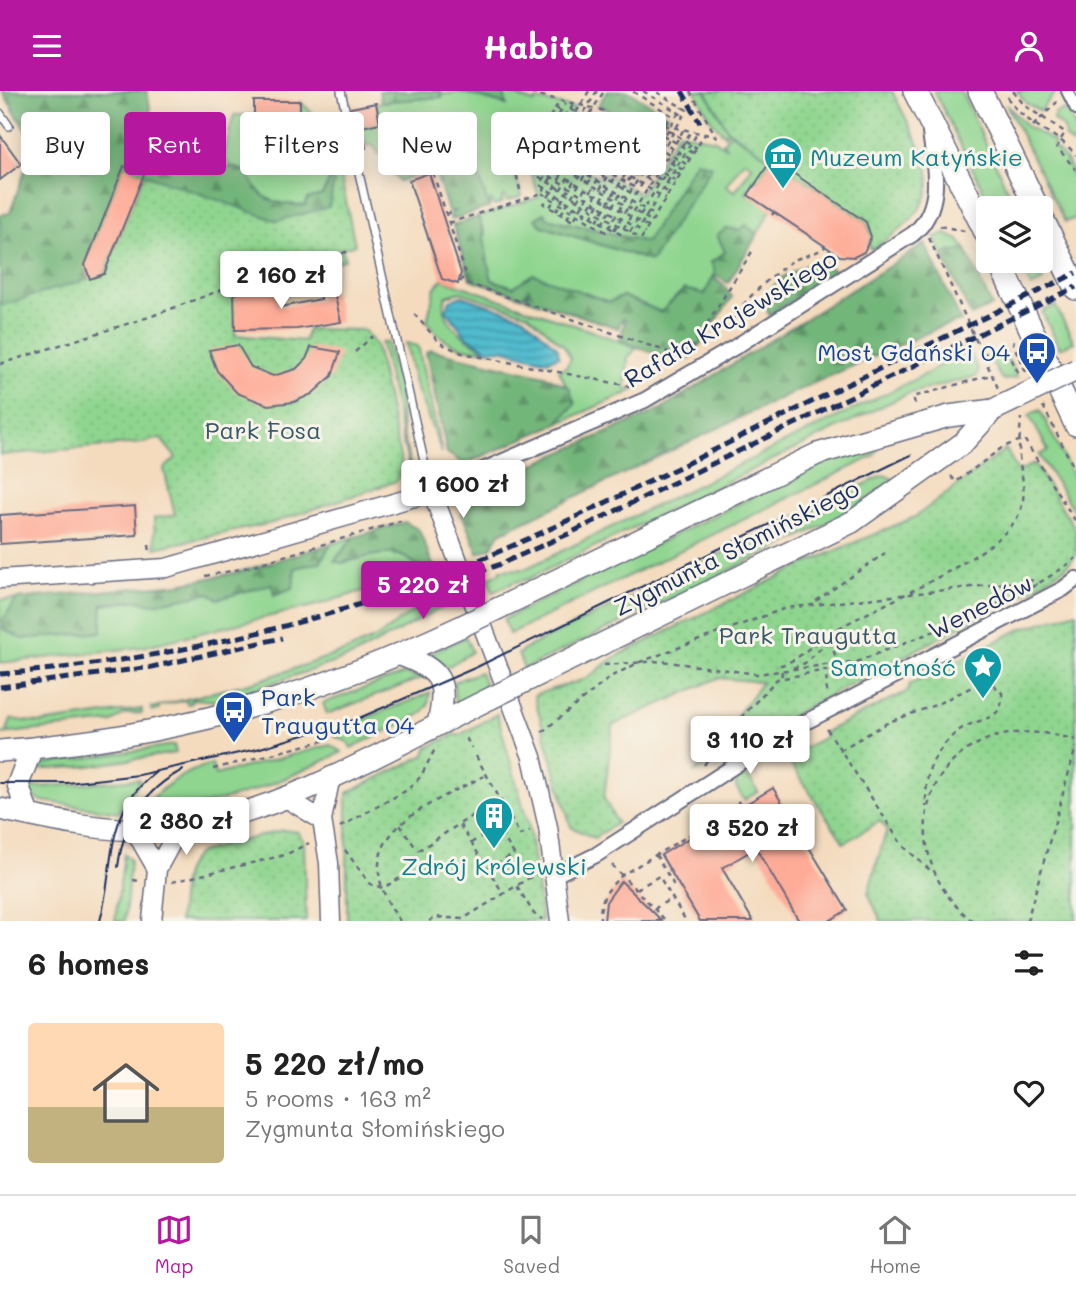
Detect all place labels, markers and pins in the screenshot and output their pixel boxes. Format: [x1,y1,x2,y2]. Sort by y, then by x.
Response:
museum icon: Muzeum Katyńskie [762,135,804,190]
place label: Muzeum Katyńskie [810,141,1023,172]
pin: 2 160 zł [209,251,353,311]
bus stop icon: Most Gdański 04 [1016,330,1058,385]
place label: Most Gdański 04 [817,336,1010,367]
pin: 1 600 zł [391,461,535,520]
pin: 5 220 zł [351,561,495,621]
place icon: Samotność [962,645,1004,700]
place label: Samotność [830,651,956,682]
place label: Park Traugutta 04 [261,681,414,740]
bus stop icon: Park Traugutta 04 [213,689,255,744]
pin: 3 110 zł [678,717,822,776]
building icon: Zdrój Królewski [473,795,515,850]
pin: 2 380 zł [114,797,258,857]
pin: 3 520 zł [680,805,824,864]
place label: Zdrój Królewski [401,850,587,881]

